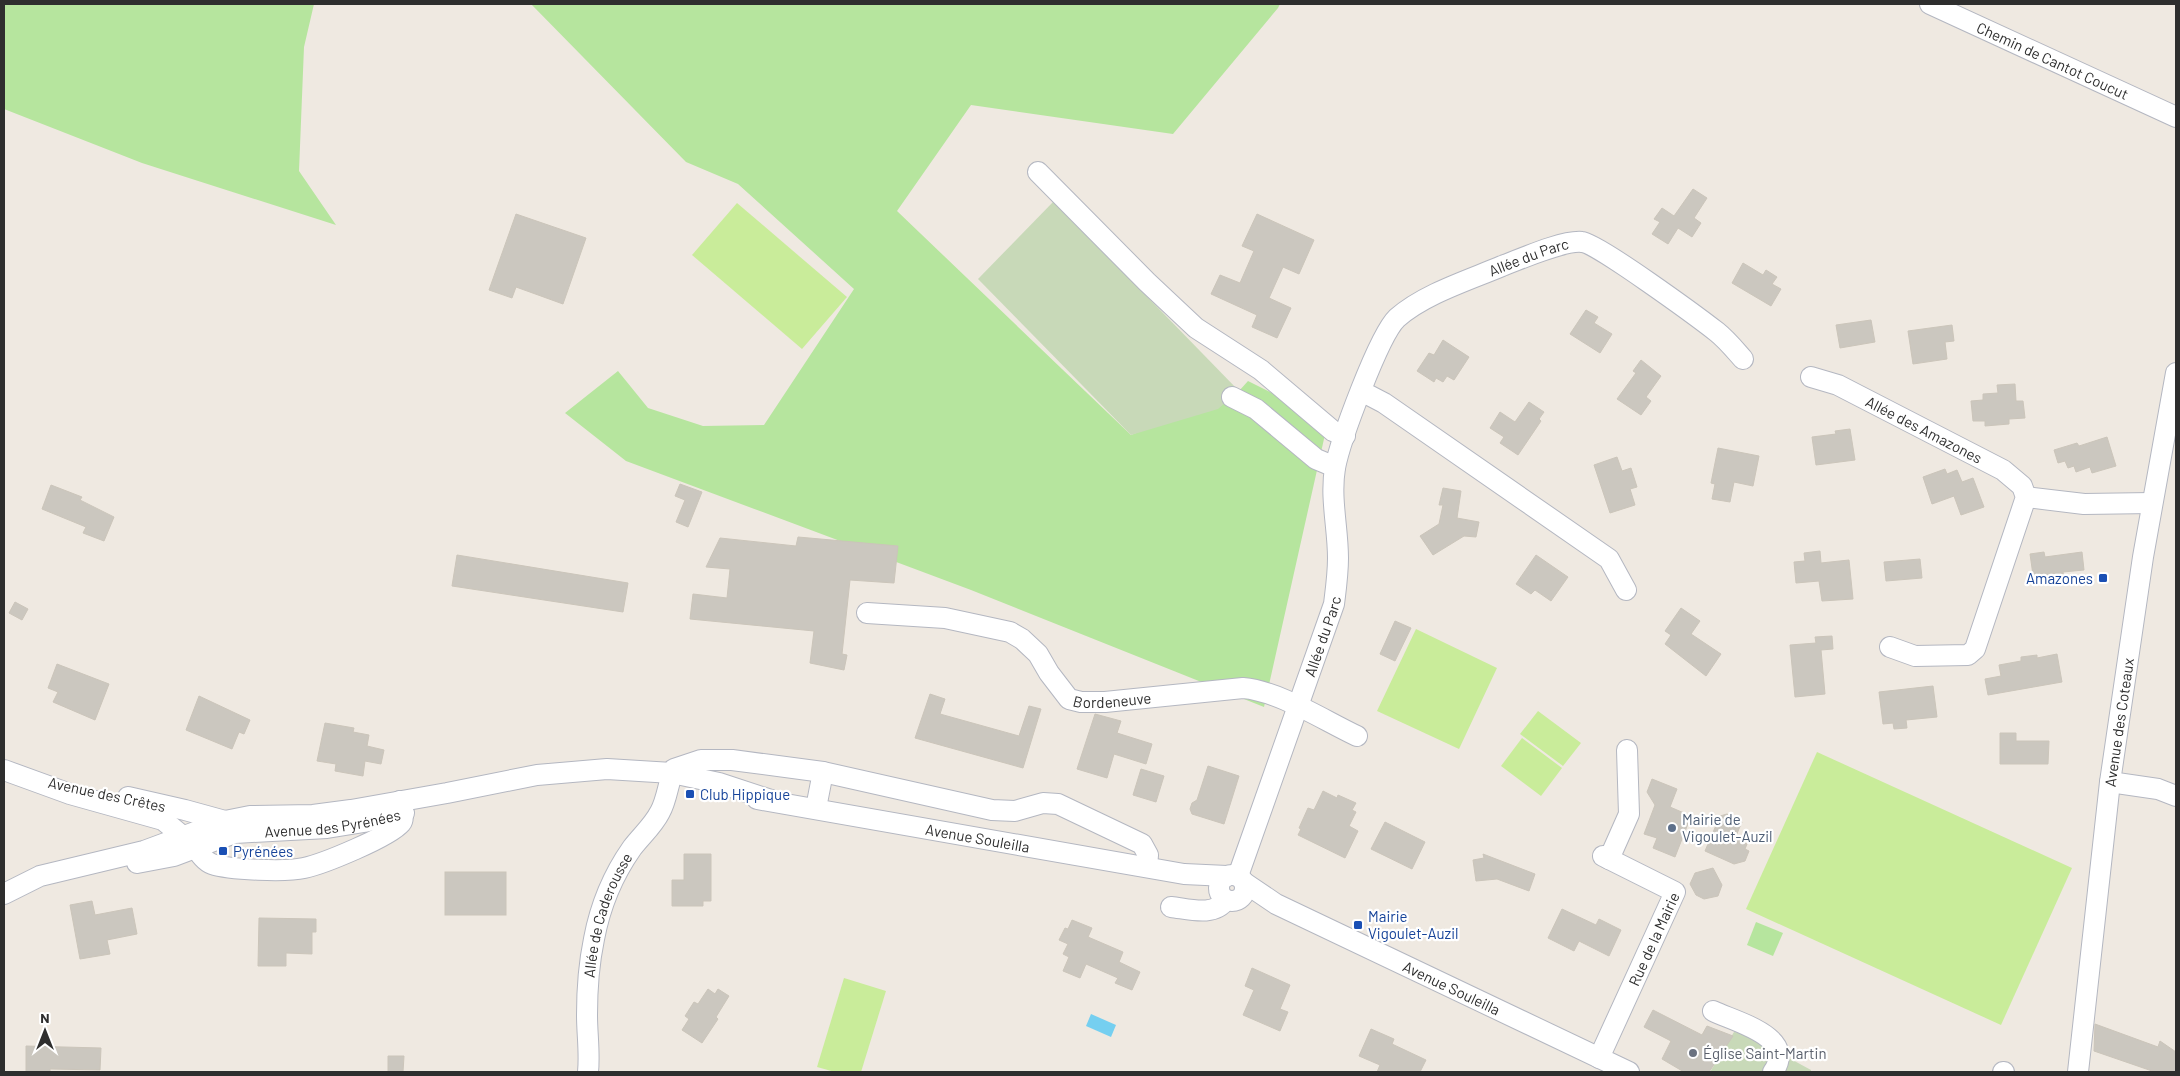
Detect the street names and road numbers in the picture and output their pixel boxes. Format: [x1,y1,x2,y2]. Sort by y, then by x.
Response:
street label: Chemin de Cantot Coucut [1974,18,2131,103]
street label: Allée du Parc [1486,234,1571,280]
street label: Allée des Amazones [1863,392,1985,467]
street label: Allée du Parc [1300,595,1344,679]
street label: Avenue des Coteaux [2101,657,2137,788]
street label: Bordeneuve [1071,688,1152,711]
street label: Avenue des Crêtes [47,773,167,815]
street label: Avenue des Pyrénées [264,805,402,840]
street label: Avenue Souleilla [924,820,1031,856]
street label: Allée de Caderousse [580,849,636,978]
street label: Rue de la Mairie [1624,889,1683,989]
street label: Avenue Souleilla [1400,957,1503,1018]

